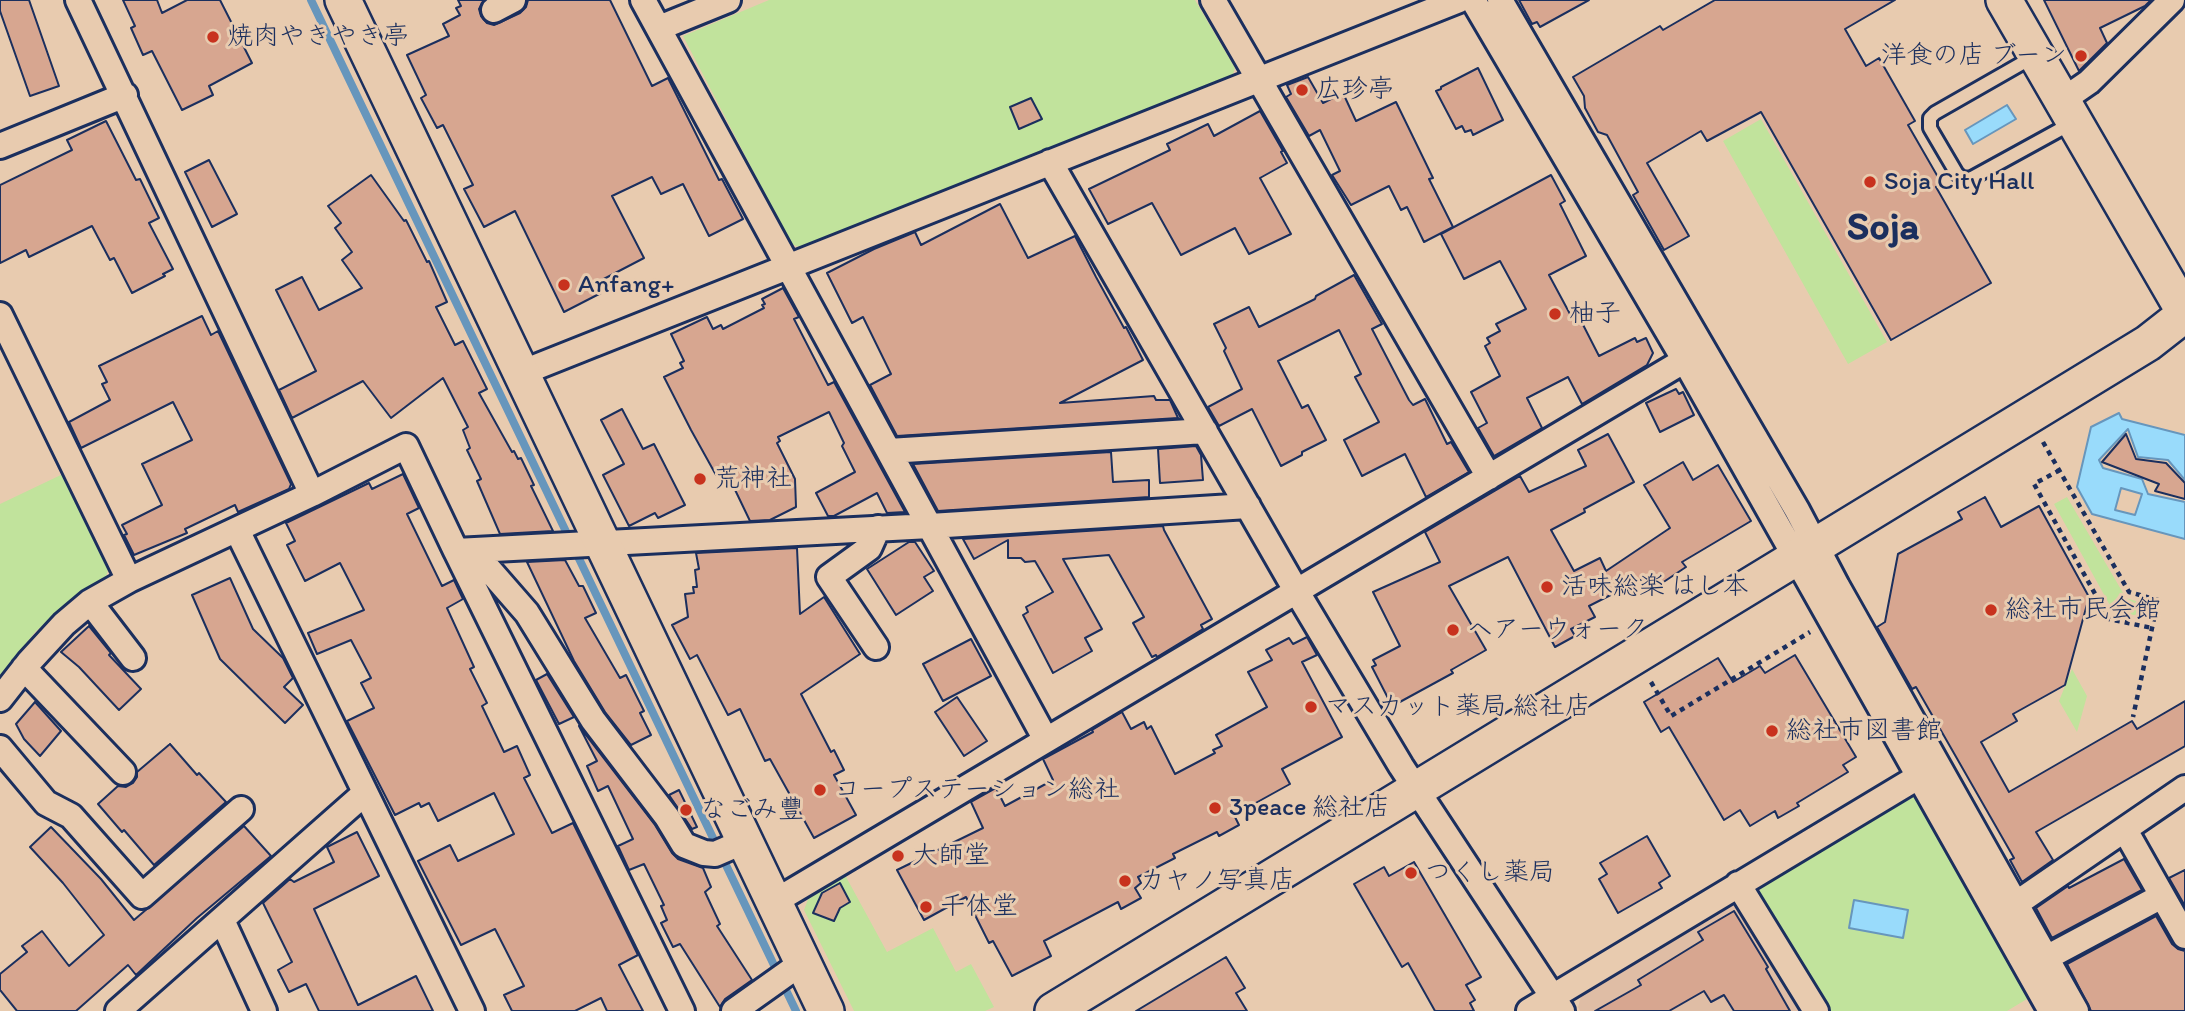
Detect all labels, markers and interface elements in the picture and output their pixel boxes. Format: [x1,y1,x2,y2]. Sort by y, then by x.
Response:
place label: 焼肉やきやき亭 [227,21,409,53]
marker: 焼肉やきやき亭 [205,29,221,45]
place label: 洋食の店 ブーン [1880,40,2067,72]
marker: 洋食の店 ブーン [2073,48,2089,64]
place label: 広珍亭 [1316,74,1394,106]
marker: 広珍亭 [1294,82,1310,98]
place label: Soja City Hall [1884,166,2034,198]
marker: Soja City Hall [1862,174,1878,190]
district label: Soja [1847,205,1919,253]
place label: Anfang+ [578,269,675,301]
marker: Anfang+ [556,277,572,293]
place label: 柚子 [1569,298,1621,330]
marker: 柚子 [1547,306,1563,322]
place label: 荒神社 [714,463,792,495]
marker: 荒神社 [692,471,708,487]
place label: 活味総楽 はし本 [1561,571,1749,603]
marker: 活味総楽 はし本 [1539,579,1555,595]
place label: 総社市民会館 [2005,594,2161,626]
marker: 総社市民会館 [1983,602,1999,618]
place label: ヘアーウォーク [1467,614,1648,646]
marker: ヘアーウォーク [1445,622,1461,638]
place label: マスカット薬局 総社店 [1325,691,1591,723]
marker: マスカット薬局 総社店 [1303,699,1319,715]
place label: 総社市図書館 [1786,715,1942,747]
marker: 総社市図書館 [1764,723,1780,739]
place label: コープステーション総社 [834,774,1120,806]
marker: コープステーション総社 [812,782,828,798]
place label: 3peace 総社店 [1229,792,1390,824]
place label: なごみ豐 [700,794,804,826]
marker: 3peace 総社店 [1207,800,1223,816]
marker: なごみ豐 [678,802,694,818]
place label: 大師堂 [912,840,990,872]
marker: 大師堂 [890,848,906,864]
place label: つくし薬局 [1425,857,1555,889]
place label: カヤノ写真店 [1139,865,1295,897]
marker: つくし薬局 [1403,865,1419,881]
marker: カヤノ写真店 [1117,873,1133,889]
place label: 千体堂 [940,891,1018,923]
marker: 千体堂 [918,899,934,915]

